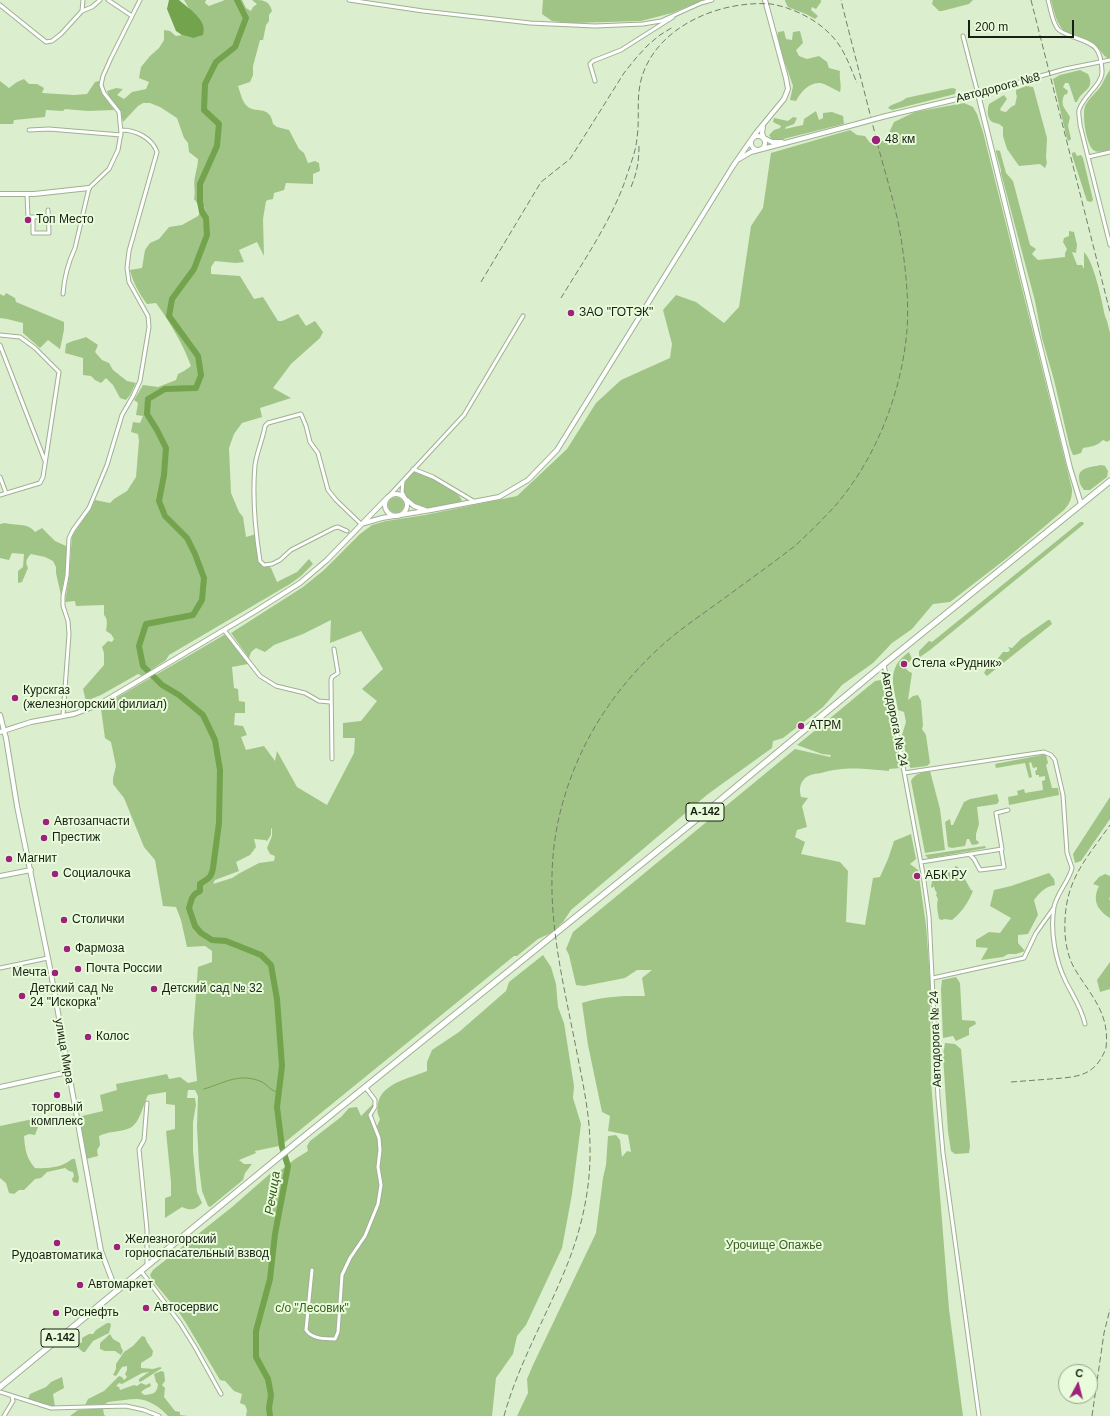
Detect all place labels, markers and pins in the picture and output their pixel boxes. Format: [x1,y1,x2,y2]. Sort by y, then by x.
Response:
place label: 48 км [885,133,915,147]
marker: 48 км [870,134,882,146]
place label: Топ Место [36,213,94,227]
marker: Топ Место [23,215,33,225]
place label: ЗАО "ГОТЭК" [579,306,653,320]
marker: ЗАО "ГОТЭК" [566,308,576,318]
place label: Стела «Рудник» [912,657,1002,671]
marker: Стела «Рудник» [899,659,909,669]
place label: Курскгаз (железногорский филиал) [23,684,167,712]
marker: Курскгаз (железногорский филиал) [10,693,20,703]
place label: АТРМ [809,719,841,733]
marker: АТРМ [796,721,806,731]
place label: Автозапчасти [54,815,130,829]
marker: Автозапчасти [41,817,51,827]
place label: Престиж [52,831,100,845]
marker: Престиж [39,833,49,843]
place label: Магнит [17,852,57,866]
marker: Магнит [4,854,14,864]
place label: Социалочка [63,867,131,881]
marker: Социалочка [50,869,60,879]
place label: АБК РУ [925,869,967,883]
marker: АБК РУ [912,871,922,881]
place label: Столички [72,913,124,927]
marker: Столички [59,915,69,925]
place label: Фармоза [75,942,124,956]
marker: Фармоза [62,944,72,954]
place label: Почта России [86,962,162,976]
marker: Почта России [73,964,83,974]
place label: Мечта [12,966,47,980]
marker: Мечта [50,968,60,978]
place label: Детский сад № 24 "Искорка" [30,982,114,1010]
place label: Детский сад № 32 [162,982,262,996]
marker: Детский сад № 32 [149,984,159,994]
marker: Детский сад № 24 "Искорка" [17,991,27,1001]
place label: Колос [96,1030,129,1044]
marker: Колос [83,1032,93,1042]
marker: торговый комплекс [52,1090,62,1100]
place label: торговый комплекс [31,1101,83,1129]
place label: Железногорский горноспасательный взвод [125,1233,269,1261]
marker: Рудоавтоматика [52,1238,62,1248]
marker: Железногорский горноспасательный взвод [112,1242,122,1252]
place label: Рудоавтоматика [11,1249,103,1263]
place label: Автомаркет [88,1278,153,1292]
marker: Автомаркет [75,1280,85,1290]
place label: Автосервис [154,1301,219,1315]
marker: Автосервис [141,1303,151,1313]
place label: Роснефть [64,1306,119,1320]
marker: Роснефть [51,1308,61,1318]

